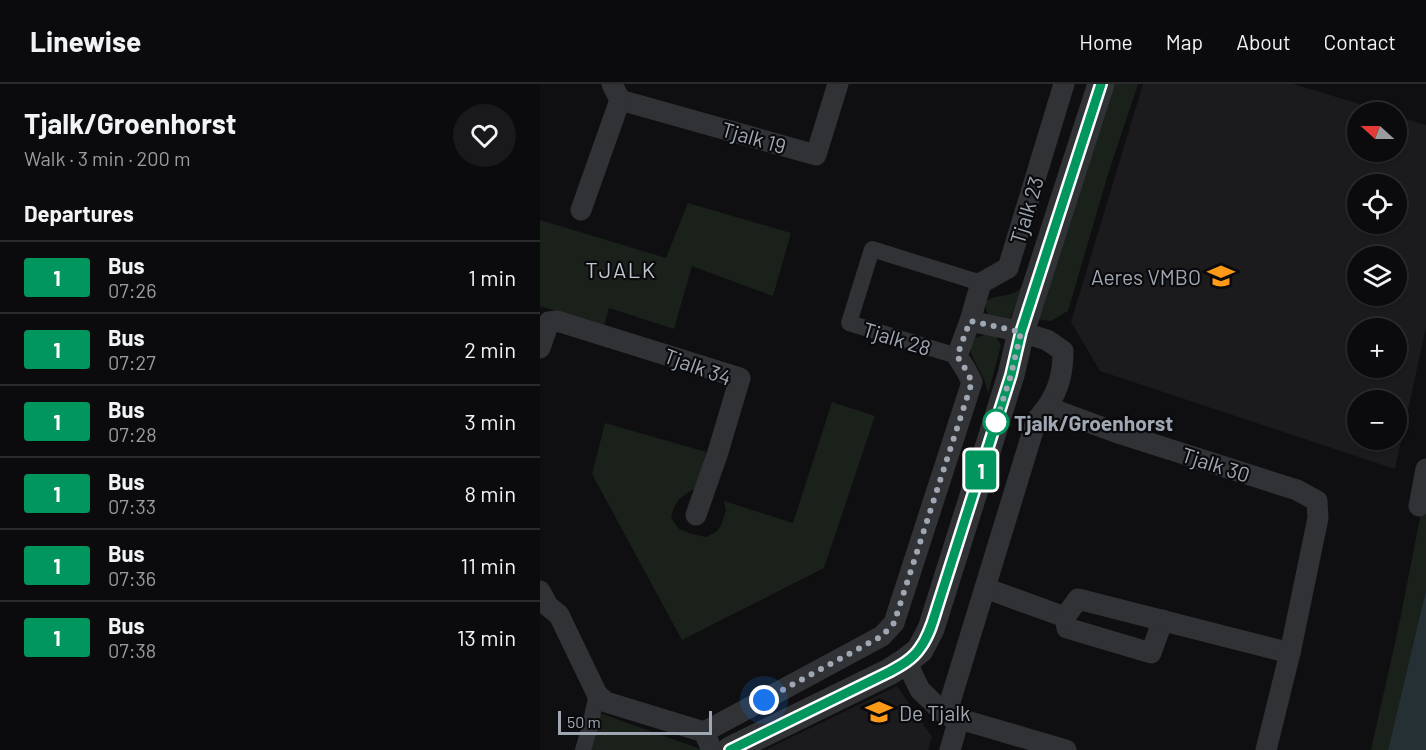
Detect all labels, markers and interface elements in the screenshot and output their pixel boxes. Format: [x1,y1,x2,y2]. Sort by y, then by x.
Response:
text: Linewise [30,24,141,58]
text: Home [1079,29,1133,54]
text: Map [1166,29,1203,54]
text: About [1236,29,1291,54]
text: Contact [1324,29,1396,54]
north arrow [1347,102,1407,162]
map controls [1347,102,1407,450]
button: heart [453,104,516,167]
text: Tjalk/Groenhorst [24,106,236,140]
street label: Tjalk 19 [719,116,789,158]
text: Walk · 3 min · 200 m [24,146,190,170]
street label: Tjalk 23 [1004,173,1048,247]
button: locate [1347,174,1407,234]
text: Departures [24,200,134,226]
button: layers [1347,246,1407,306]
text: Bus [108,252,145,278]
district label: TJALK [585,256,657,282]
school or university icon: Aeres VMBO [1206,261,1236,291]
text: 1 min [468,264,516,290]
place label: Aeres VMBO [1091,264,1201,289]
text: 1 [53,265,61,290]
text: 07:26 [108,278,157,302]
street label: Tjalk 28 [860,316,934,360]
button: + [1347,318,1407,378]
text: Bus [108,324,145,350]
text: 2 min [464,336,516,362]
text: 1 [53,337,61,362]
street label: Tjalk 34 [661,342,735,390]
text: 07:27 [108,350,156,374]
button: − [1347,390,1407,450]
text: Bus [108,396,145,422]
text: 3 min [465,408,516,434]
text: 1 [53,409,61,434]
marker: Tjalk/Groenhorst [983,409,1009,435]
place label: Tjalk/Groenhorst [1014,410,1173,435]
text: 07:28 [108,422,157,446]
street label: Tjalk 30 [1179,441,1253,487]
line badge: 1 [962,450,1000,490]
text: 1 [977,458,985,483]
text: Bus [108,468,145,494]
text: 8 min [464,480,516,506]
text: 1 [53,481,61,506]
text: 07:33 [108,494,156,518]
text: Bus [108,540,145,566]
text: 11 min [460,552,516,578]
text: 1 [53,553,61,578]
text: 07:36 [108,566,156,590]
text: Bus [108,612,145,638]
text: 13 min [457,624,516,650]
text: 1 [53,625,61,650]
text: 07:38 [108,638,156,662]
your location [749,685,779,715]
school or university icon: De Tjalk [864,697,894,727]
place label: De Tjalk [899,700,971,725]
scale bar [558,708,712,736]
text: 50 m [567,712,601,731]

